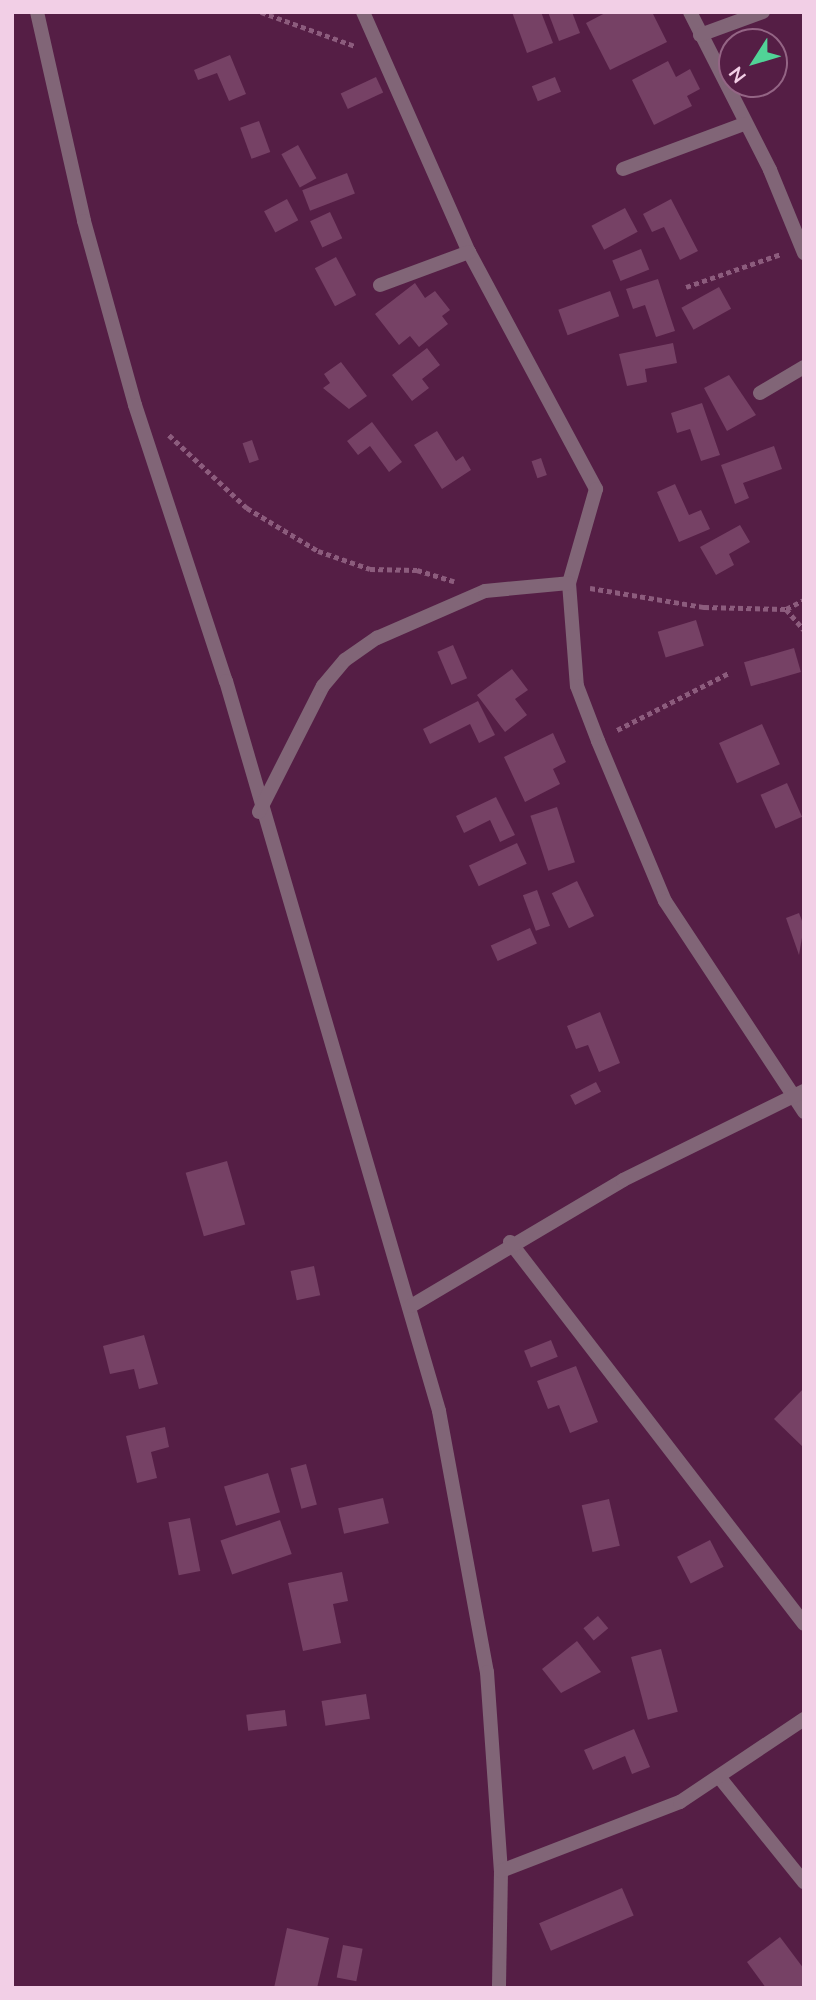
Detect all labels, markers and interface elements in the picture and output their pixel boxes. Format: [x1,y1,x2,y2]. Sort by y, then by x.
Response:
north arrow [718,28,788,98]
text: N [723,61,752,88]

